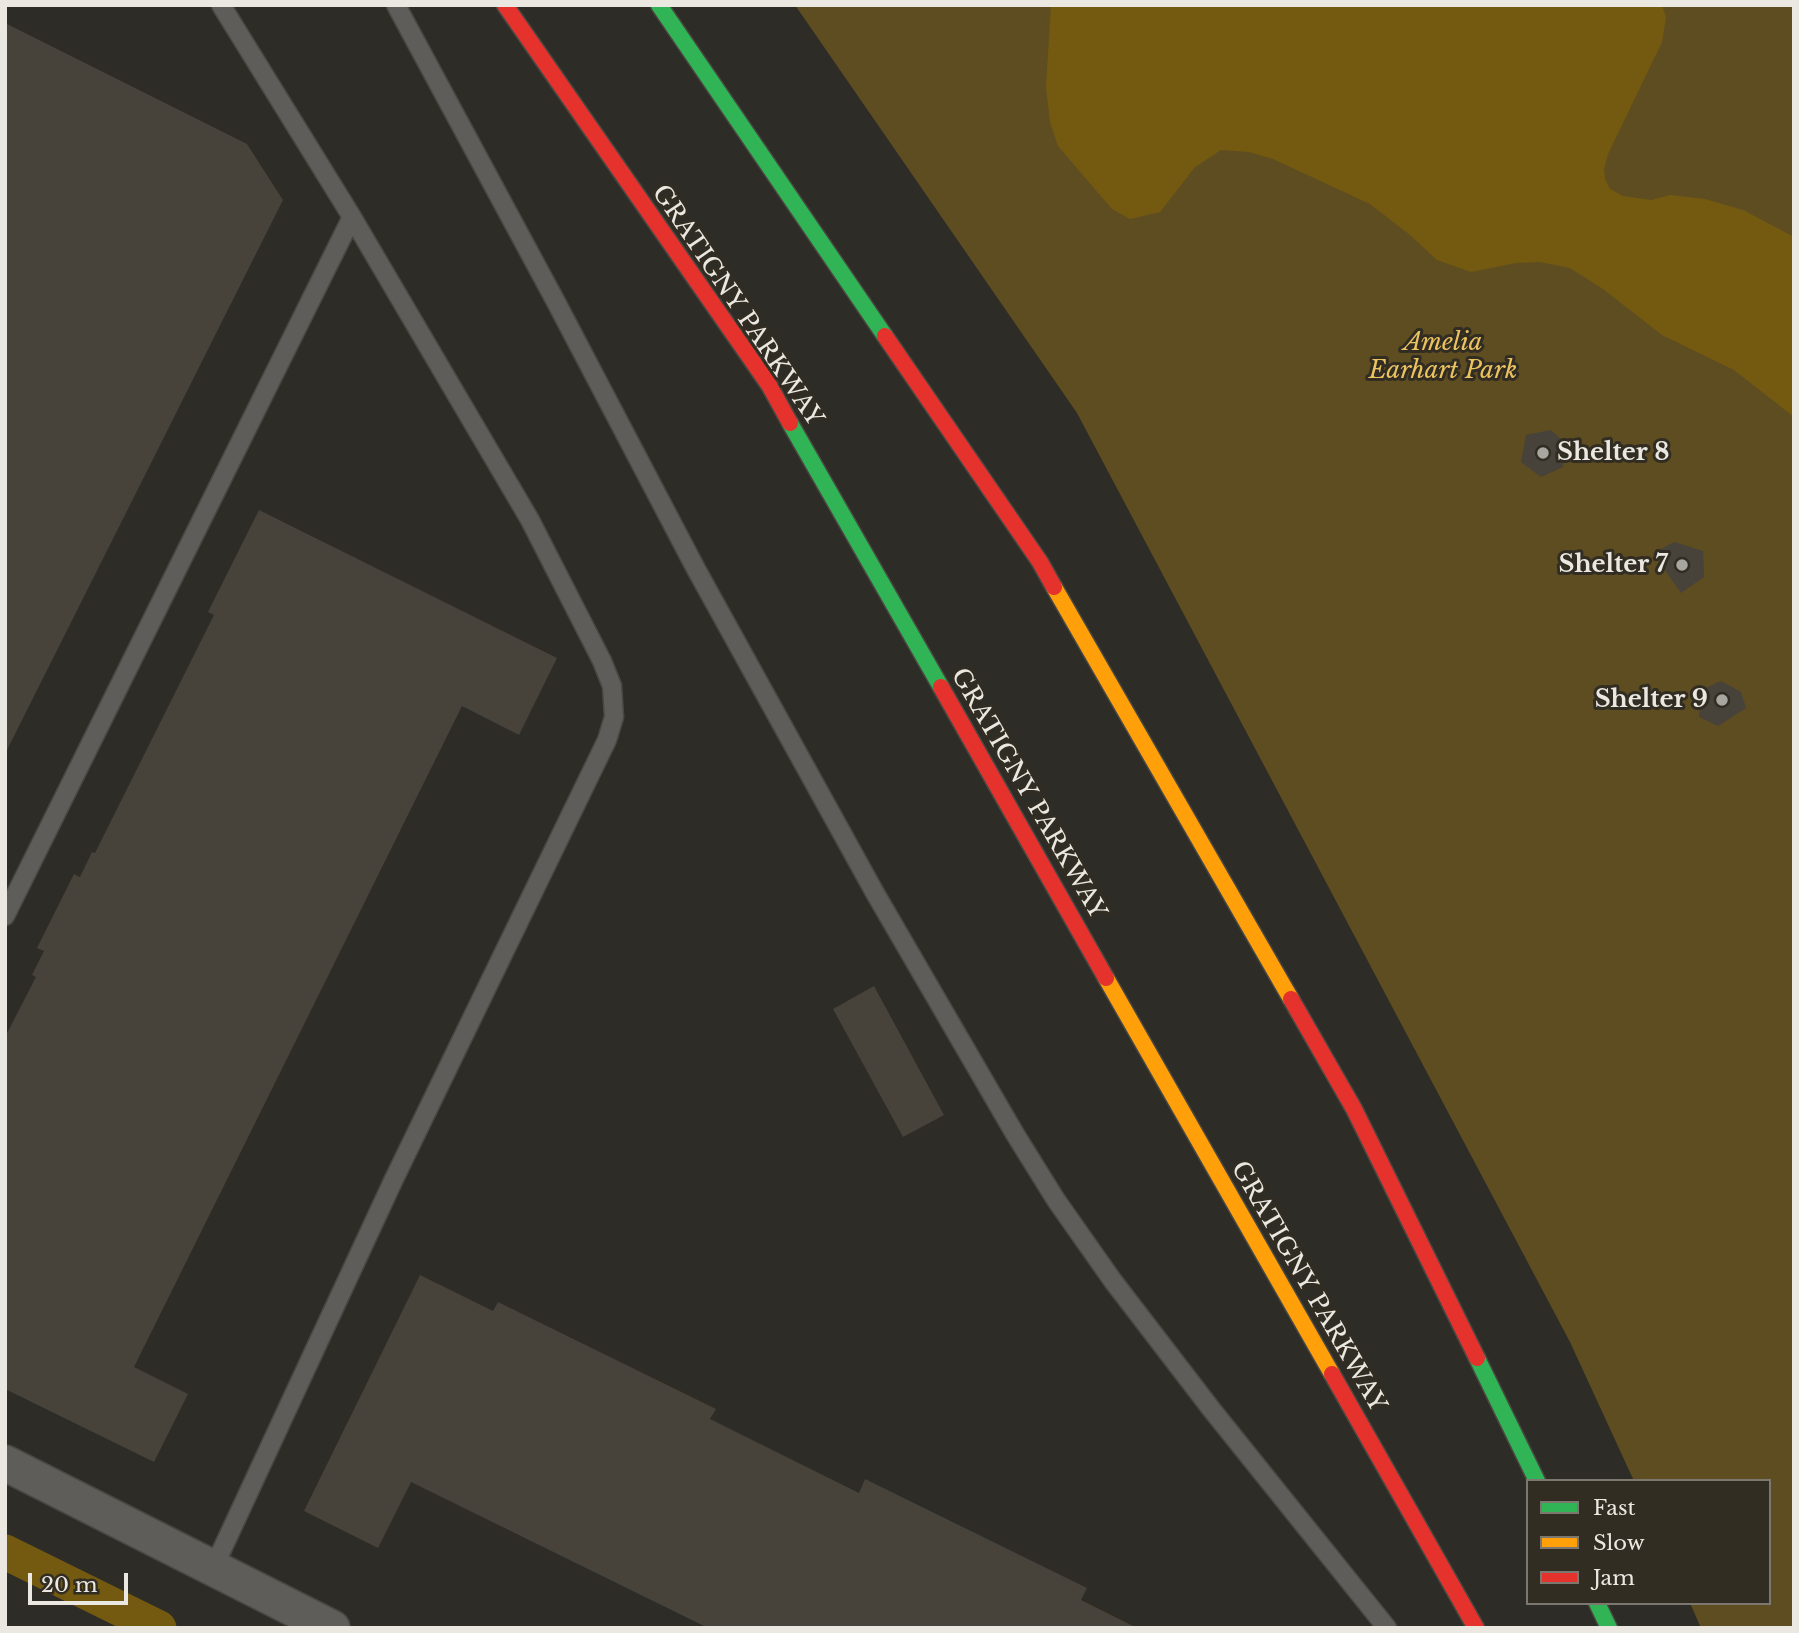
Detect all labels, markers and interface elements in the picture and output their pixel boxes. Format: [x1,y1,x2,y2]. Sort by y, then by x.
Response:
street label: GRATIGNY PARKWAY [645,180,829,432]
park label: Amelia Earhart Park [1369,329,1517,385]
place label: Shelter 8 [1557,439,1669,467]
marker: Shelter 8 [1535,445,1551,461]
place label: Shelter 7 [1558,551,1668,579]
marker: Shelter 7 [1674,557,1690,573]
street label: GRATIGNY PARKWAY [944,664,1112,924]
place label: Shelter 9 [1595,686,1708,714]
marker: Shelter 9 [1714,692,1730,708]
street label: GRATIGNY PARKWAY [1224,1157,1392,1417]
legend [1526,1479,1771,1605]
text: Fast [1593,1495,1635,1521]
text: Slow [1593,1530,1645,1556]
scale bar [32,1560,131,1604]
text: Jam [1593,1565,1635,1591]
text: 20 m [41,1572,98,1598]

